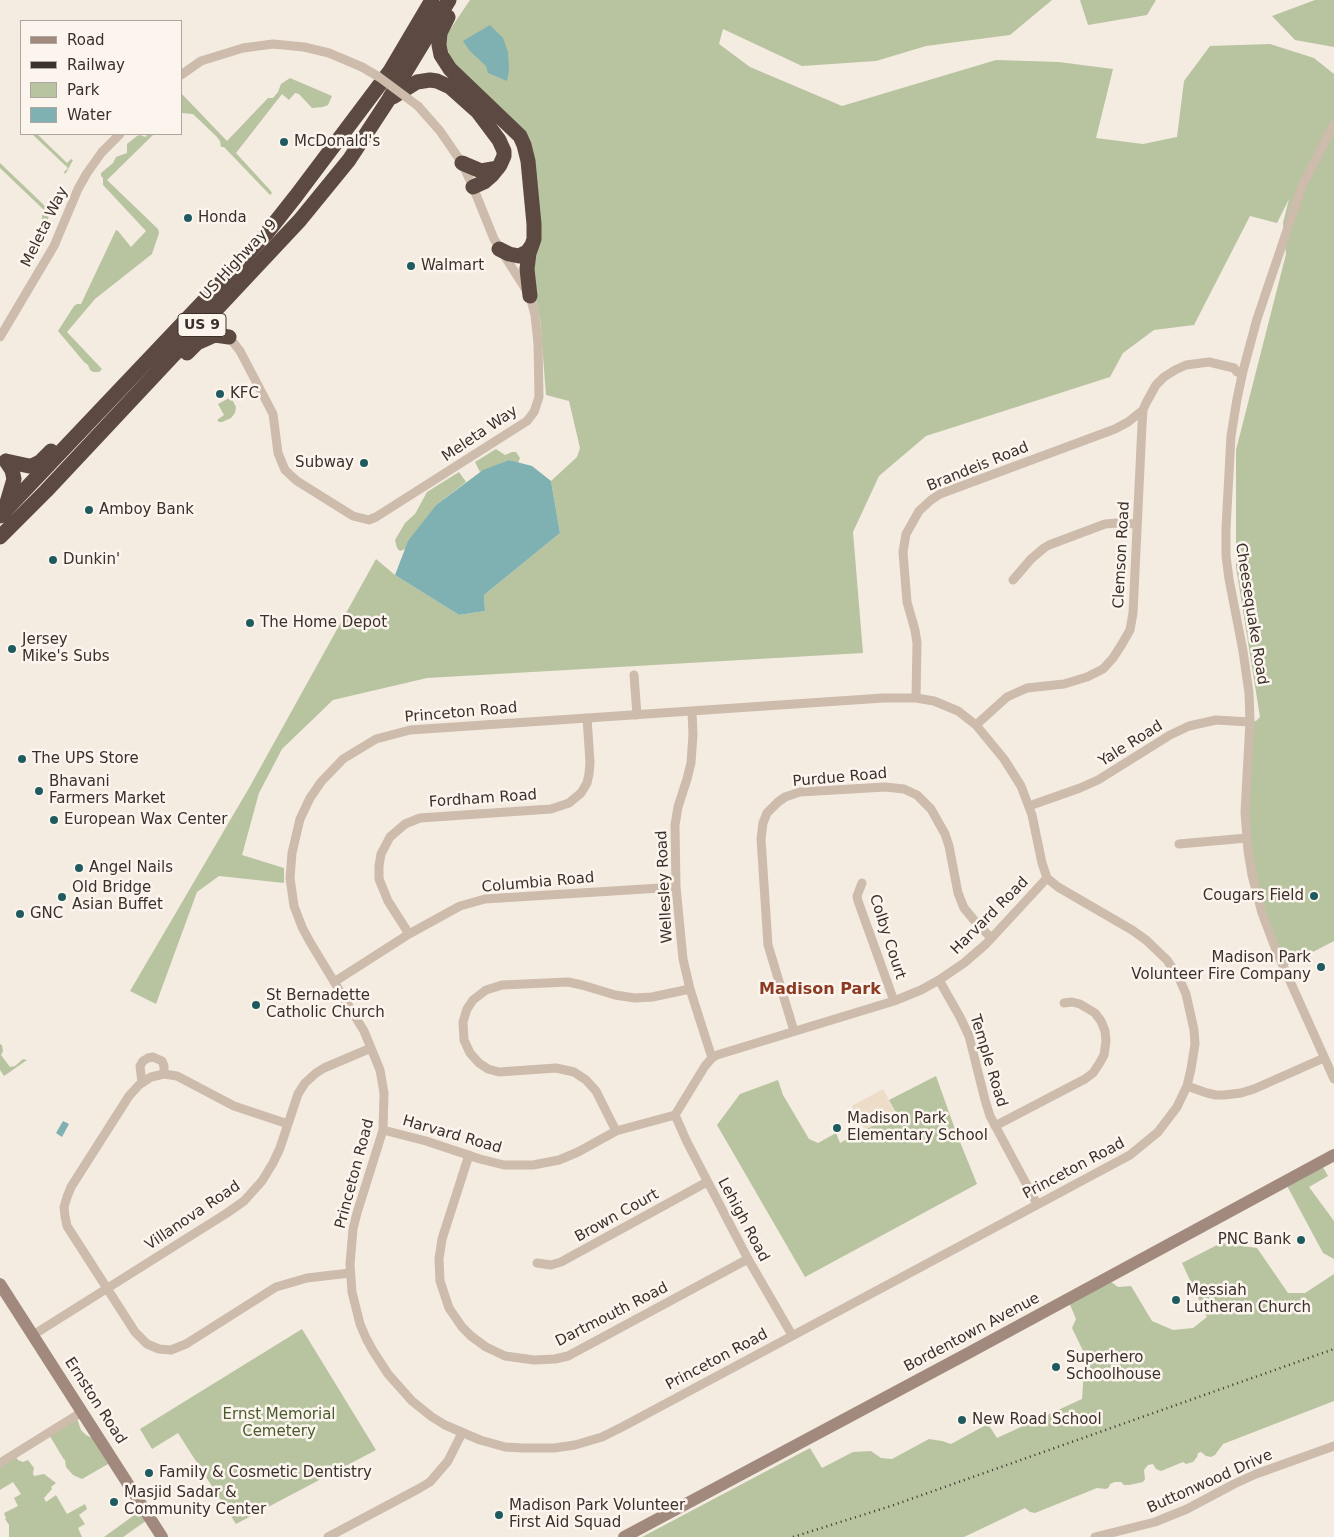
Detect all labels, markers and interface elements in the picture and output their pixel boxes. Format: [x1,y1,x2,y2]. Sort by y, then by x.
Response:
legend [20,20,182,135]
text: Road [67,31,105,49]
text: Railway [67,56,125,74]
text: Park [67,81,99,99]
text: Water [67,106,111,124]
place label: McDonald's [294,133,380,151]
marker: McDonald's [278,136,290,148]
street label: Meleta Way [18,184,72,270]
place label: Honda [198,209,247,227]
marker: Honda [182,212,194,224]
street label: US Highway 9 [197,216,281,304]
place label: Walmart [421,257,484,275]
marker: Walmart [405,260,417,272]
road number: US 9 [178,314,226,336]
place label: KFC [230,385,259,403]
marker: KFC [214,388,226,400]
street label: Meleta Way [439,402,521,466]
street label: Brandeis Road [924,438,1032,496]
place label: Subway [295,454,354,472]
marker: Subway [358,457,370,469]
place label: Amboy Bank [99,501,194,519]
street label: Clemson Road [1110,501,1134,609]
marker: Amboy Bank [83,504,95,516]
street label: Cheesequake Road [1231,542,1271,686]
place label: Dunkin' [63,551,120,569]
marker: Dunkin' [47,554,59,566]
place label: The Home Depot [260,614,387,632]
marker: The Home Depot [244,617,256,629]
place label: Jersey Mike's Subs [22,631,110,666]
marker: Jersey Mike's Subs [6,643,18,655]
street label: Princeton Road [404,699,518,727]
street label: Yale Road [1096,717,1166,771]
place label: The UPS Store [32,750,139,768]
marker: The UPS Store [16,753,28,765]
street label: Purdue Road [792,765,888,791]
place label: Bhavani Farmers Market [49,773,165,808]
marker: Bhavani Farmers Market [33,785,45,797]
street label: Fordham Road [428,786,538,812]
place label: European Wax Center [64,811,227,829]
marker: European Wax Center [48,814,60,826]
street label: Wellesley Road [653,830,677,944]
place label: Angel Nails [89,859,173,877]
marker: Angel Nails [73,862,85,874]
street label: Columbia Road [481,869,595,897]
street label: Harvard Road [947,873,1033,959]
place label: Old Bridge Asian Buffet [72,879,163,914]
place label: Cougars Field [1203,887,1304,905]
marker: Cougars Field [1308,890,1320,902]
marker: Old Bridge Asian Buffet [56,891,68,903]
street label: Colby Court [865,892,909,982]
place label: GNC [30,905,63,923]
marker: GNC [14,908,26,920]
place label: Madison Park Volunteer Fire Company [1131,949,1311,984]
marker: Madison Park Volunteer Fire Company [1315,961,1327,973]
district label: Madison Park [759,980,881,1000]
place label: St Bernadette Catholic Church [266,987,385,1022]
marker: St Bernadette Catholic Church [250,999,262,1011]
street label: Temple Road [965,1013,1011,1109]
place label: Madison Park Elementary School [847,1110,988,1145]
street label: Harvard Road [400,1112,504,1158]
street label: Princeton Road [332,1117,378,1231]
marker: Madison Park Elementary School [831,1122,843,1134]
street label: Princeton Road [1020,1135,1128,1203]
street label: Lehigh Road [713,1175,773,1265]
street label: Villanova Road [142,1178,244,1254]
street label: Brown Court [572,1186,662,1246]
place label: PNC Bank [1218,1231,1291,1249]
marker: PNC Bank [1295,1234,1307,1246]
street label: Dartmouth Road [553,1279,671,1351]
place label: Messiah Lutheran Church [1186,1282,1311,1317]
street label: Bordentown Avenue [901,1290,1043,1376]
marker: Messiah Lutheran Church [1170,1294,1182,1306]
street label: Princeton Road [663,1326,771,1394]
place label: Superhero Schoolhouse [1066,1349,1161,1384]
street label: Ernston Road [60,1354,130,1448]
marker: Superhero Schoolhouse [1050,1361,1062,1373]
park label: Ernst Memorial Cemetery [222,1406,336,1441]
place label: New Road School [972,1411,1102,1429]
marker: New Road School [956,1414,968,1426]
street label: Buttonwood Drive [1145,1446,1275,1518]
place label: Family & Cosmetic Dentistry [159,1464,372,1482]
marker: Family & Cosmetic Dentistry [143,1467,155,1479]
place label: Masjid Sadar & Community Center [124,1484,266,1519]
marker: Masjid Sadar & Community Center [108,1496,120,1508]
place label: Madison Park Volunteer First Aid Squad [509,1497,685,1532]
marker: Madison Park Volunteer First Aid Squad [493,1509,505,1521]

